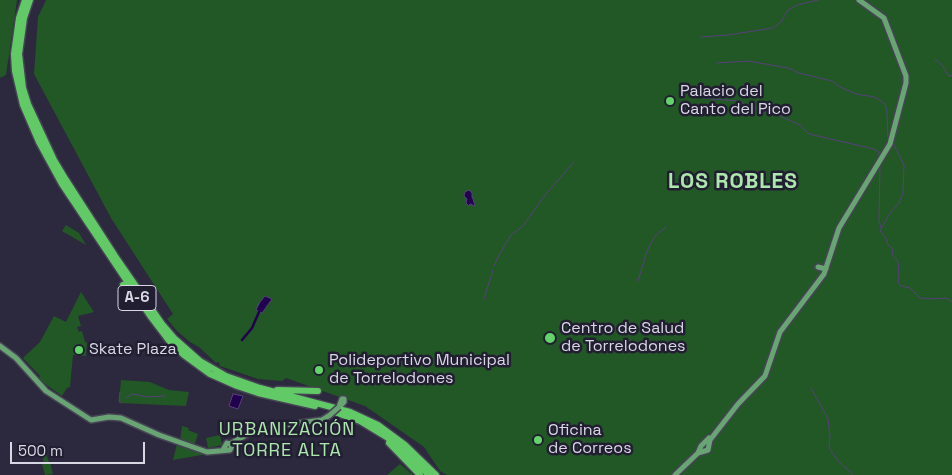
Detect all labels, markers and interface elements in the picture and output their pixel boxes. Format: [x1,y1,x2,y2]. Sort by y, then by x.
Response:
place label: Palacio del Canto del Pico [680,82,791,120]
marker: Palacio del Canto del Pico [664,95,676,107]
district label: LOS ROBLES [667,169,799,195]
road number: A-6 [118,286,156,310]
place label: Centro de Salud de Torrelodones [561,319,686,357]
marker: Centro de Salud de Torrelodones [543,331,557,345]
place label: Skate Plaza [89,340,177,360]
marker: Skate Plaza [73,344,85,356]
place label: Polideportivo Municipal de Torrelodones [329,351,510,389]
marker: Polideportivo Municipal de Torrelodones [313,364,325,376]
district label: URBANIZACIÓN TORRE ALTA [217,419,357,462]
place label: Oficina de Correos [548,421,632,459]
scale bar [12,432,148,464]
marker: Oficina de Correos [532,434,544,446]
text: 500 m [18,441,63,460]

